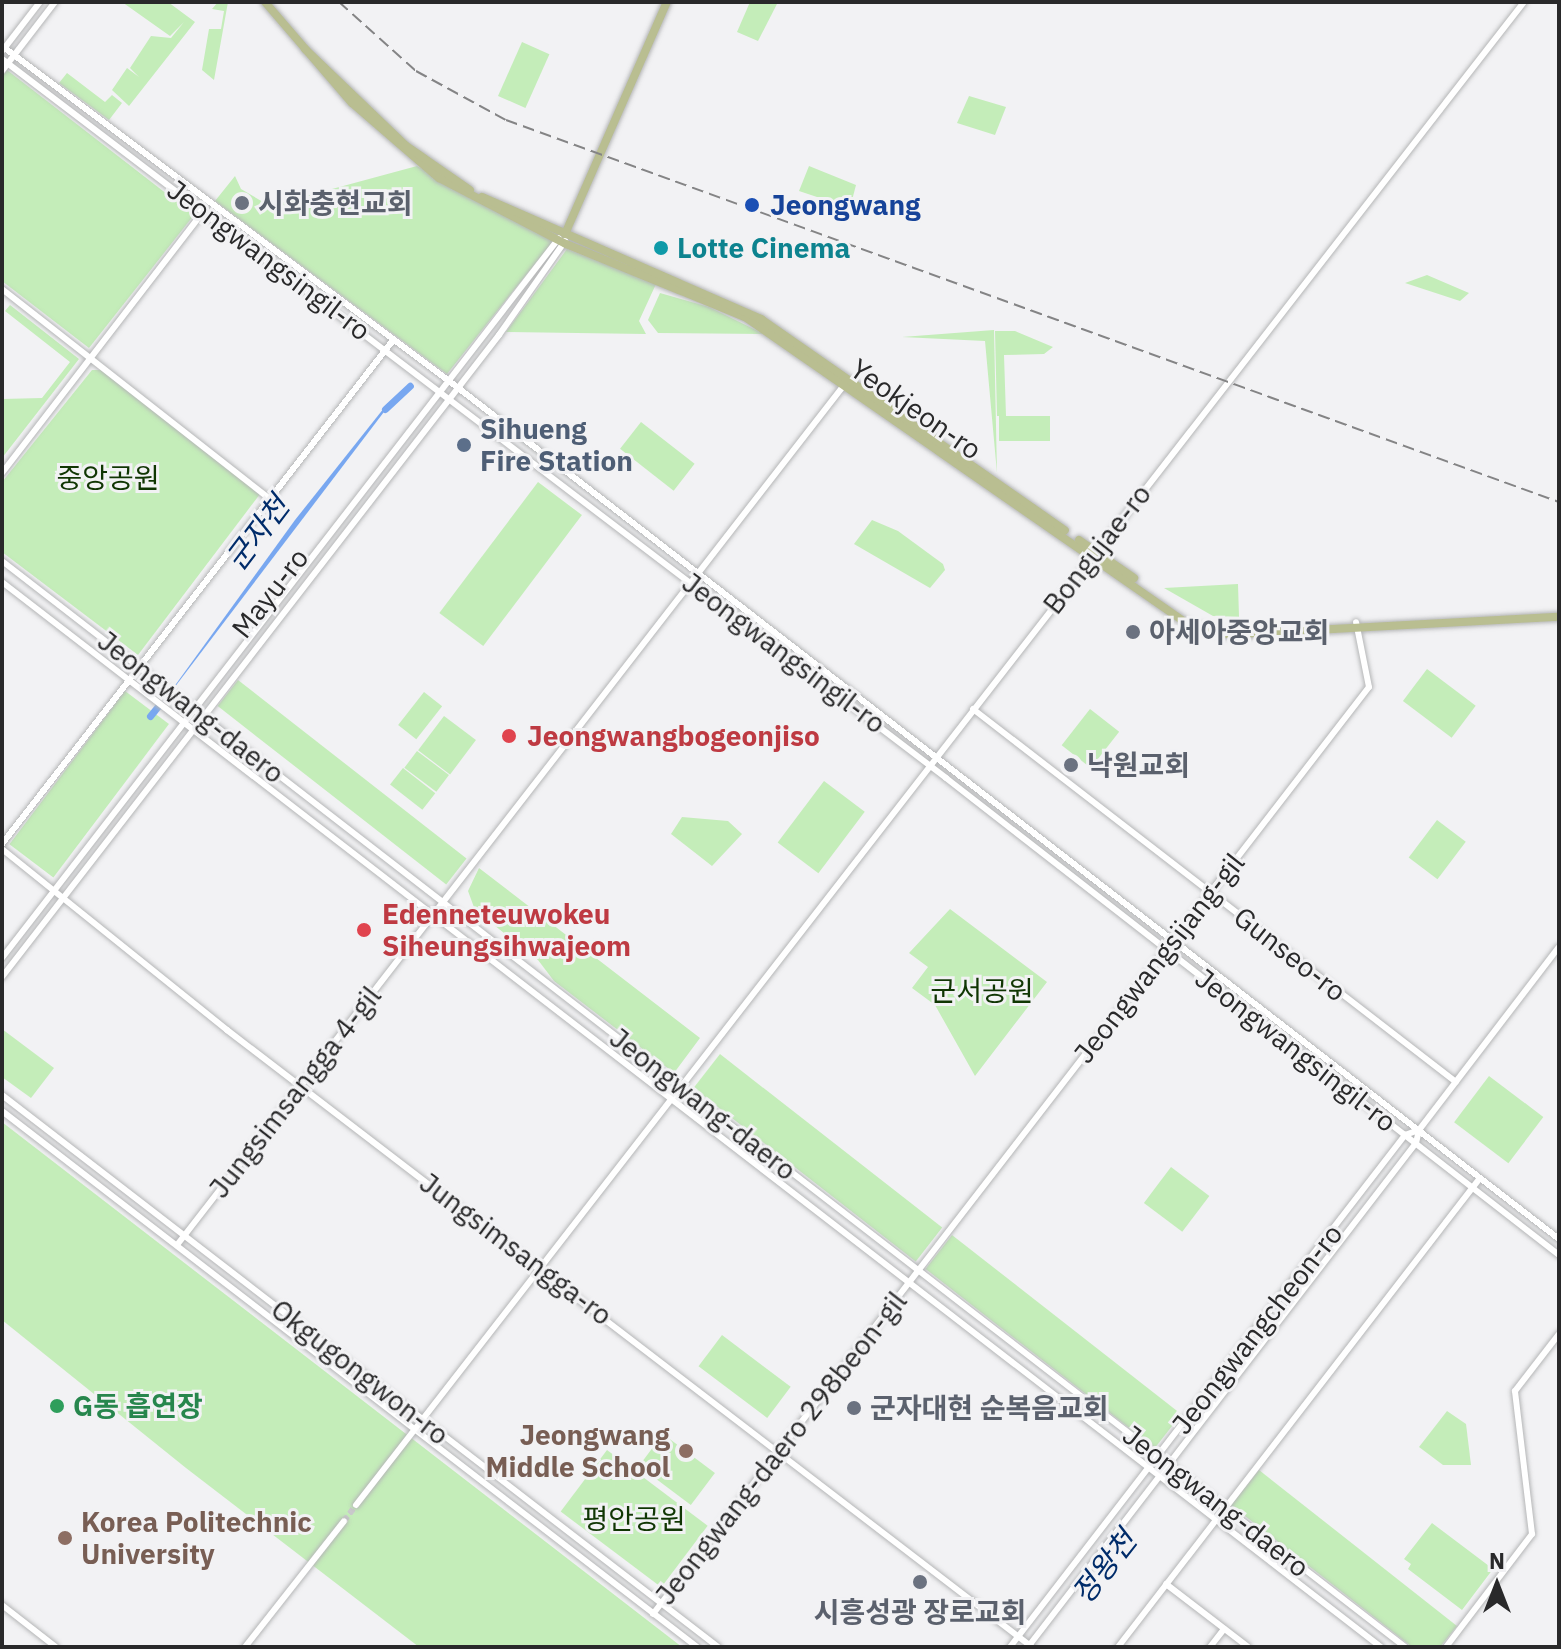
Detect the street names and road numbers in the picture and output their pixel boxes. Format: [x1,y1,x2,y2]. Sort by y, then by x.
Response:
street label: Jeongwangsingil-ro [161,173,377,347]
street label: Yeokjeon-ro [844,352,988,466]
street label: Bongujae-ro [1036,478,1158,620]
street label: Mayu-ro [225,542,315,644]
street label: Jeongwangsingil-ro [676,566,892,740]
street label: Jeongwang-daero [91,624,291,790]
street label: Jeongwangsijang-gil [1067,846,1251,1070]
street label: Gunseo-ro [1227,900,1353,1008]
street label: Jeongwangsingil-ro [1189,961,1403,1139]
street label: Jungsimsangga 4-gil [202,980,388,1204]
street label: Jeongwang-daero [603,1021,803,1187]
street label: Jungsimsangga-ro [413,1166,619,1332]
street label: Jeongwangcheon-ro [1165,1217,1349,1441]
street label: Jeongwang-daero 298beon-gil [648,1285,914,1611]
street label: Okgugongwon-ro [265,1292,455,1452]
street label: Jeongwang-daero [1116,1418,1316,1584]

